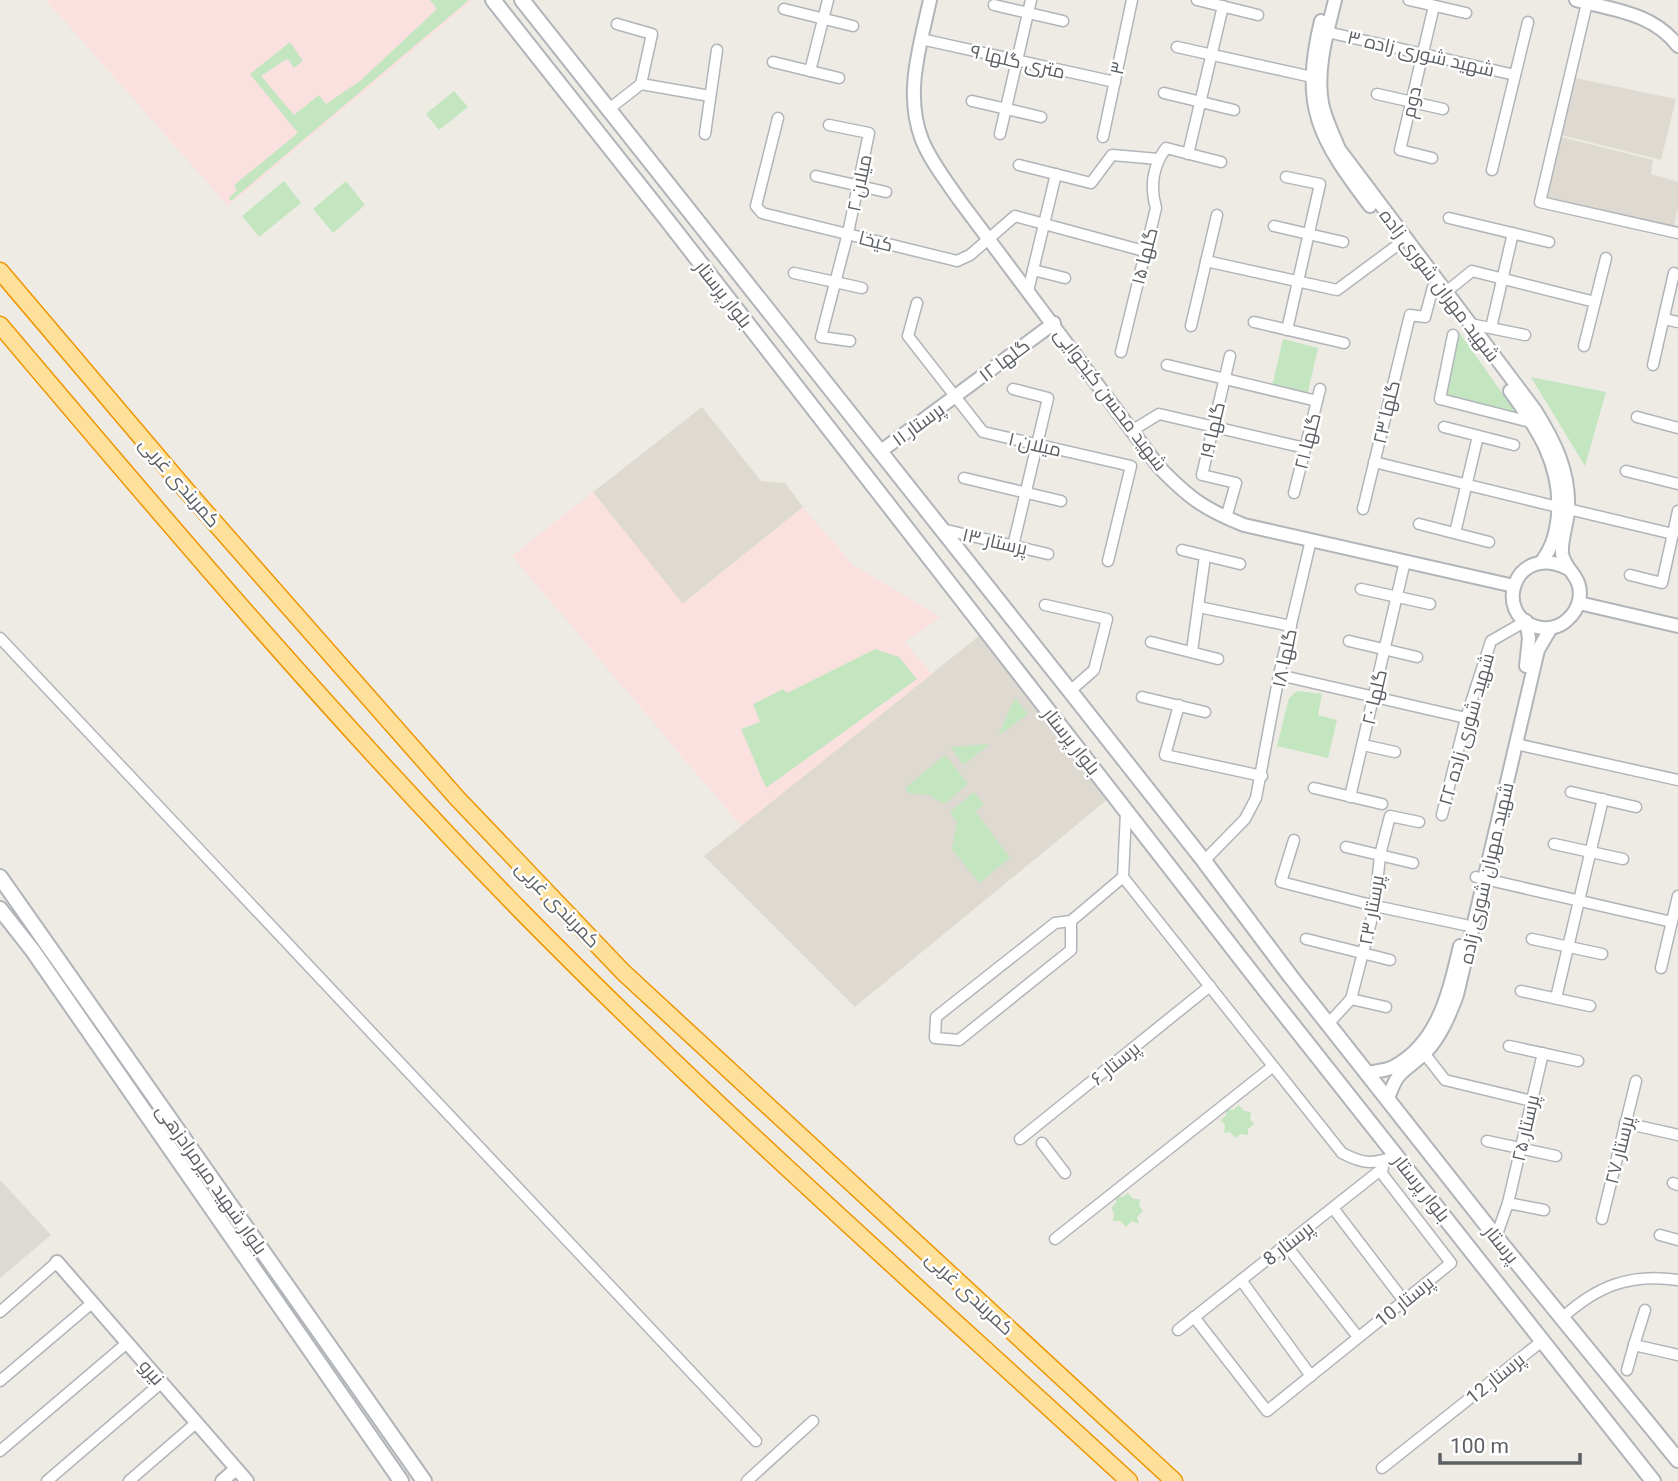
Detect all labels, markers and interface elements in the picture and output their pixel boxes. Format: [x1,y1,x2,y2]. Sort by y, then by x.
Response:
street label: شهید شوری زاده ۳ [1345,25,1497,82]
street label: ۹ متری گلها [968,39,1068,84]
street label: ۳ [1105,59,1130,77]
street label: دوم [1397,84,1428,120]
street label: میلان ۲ [842,152,877,214]
street label: شهید مهران شوری زاده [1375,204,1505,366]
street label: گلها ۱۵ [1126,225,1163,287]
street label: کیخا [856,226,895,257]
street label: بلوار پرستار [689,255,757,333]
street label: شهید محسن کیخوایی [1049,323,1172,475]
street label: گلها ۱۲ [974,334,1034,387]
street label: گلها ۲۳ [1368,378,1405,446]
street label: پرستار ۱۱ [888,398,950,452]
street label: گلها ۱۹ [1195,400,1230,461]
street label: گلها ۲۱ [1289,410,1326,472]
street label: میلان ۱ [1006,427,1064,462]
street label: کمربندی غربی [134,433,225,532]
street label: پرستار ۱۳ [960,523,1030,561]
street label: گلها ۱۸ [1267,627,1302,689]
street label: شهید شوری زاده ۲۲ [1434,650,1499,808]
street label: گلها ۲۰ [1357,667,1392,727]
street label: بلوار پرستار [1037,702,1105,780]
street label: شهید مهران شوری زاده [1454,780,1519,966]
street label: کمربندی غربی [511,856,605,953]
street label: پرستار ۲۳ [1354,873,1390,947]
street label: پرستار ۶ [1086,1037,1145,1091]
street label: پرستار ۲۵ [1507,1093,1545,1164]
street label: بلوار شهید میرمرادزهی [151,1100,272,1259]
street label: پرستار ۲۷ [1600,1114,1640,1187]
street label: بلوار پرستار [1387,1149,1455,1227]
street label: پرستار 8 [1258,1216,1319,1271]
street label: پرستار [1478,1220,1524,1269]
street label: کمربندی غربی [921,1247,1018,1340]
street label: پرستار 10 [1370,1271,1439,1333]
street label: پرستار 12 [1461,1348,1530,1410]
street label: نیرو [134,1355,169,1390]
scale bar [1440,1422,1580,1466]
text: 100 m [1450,1434,1509,1458]

